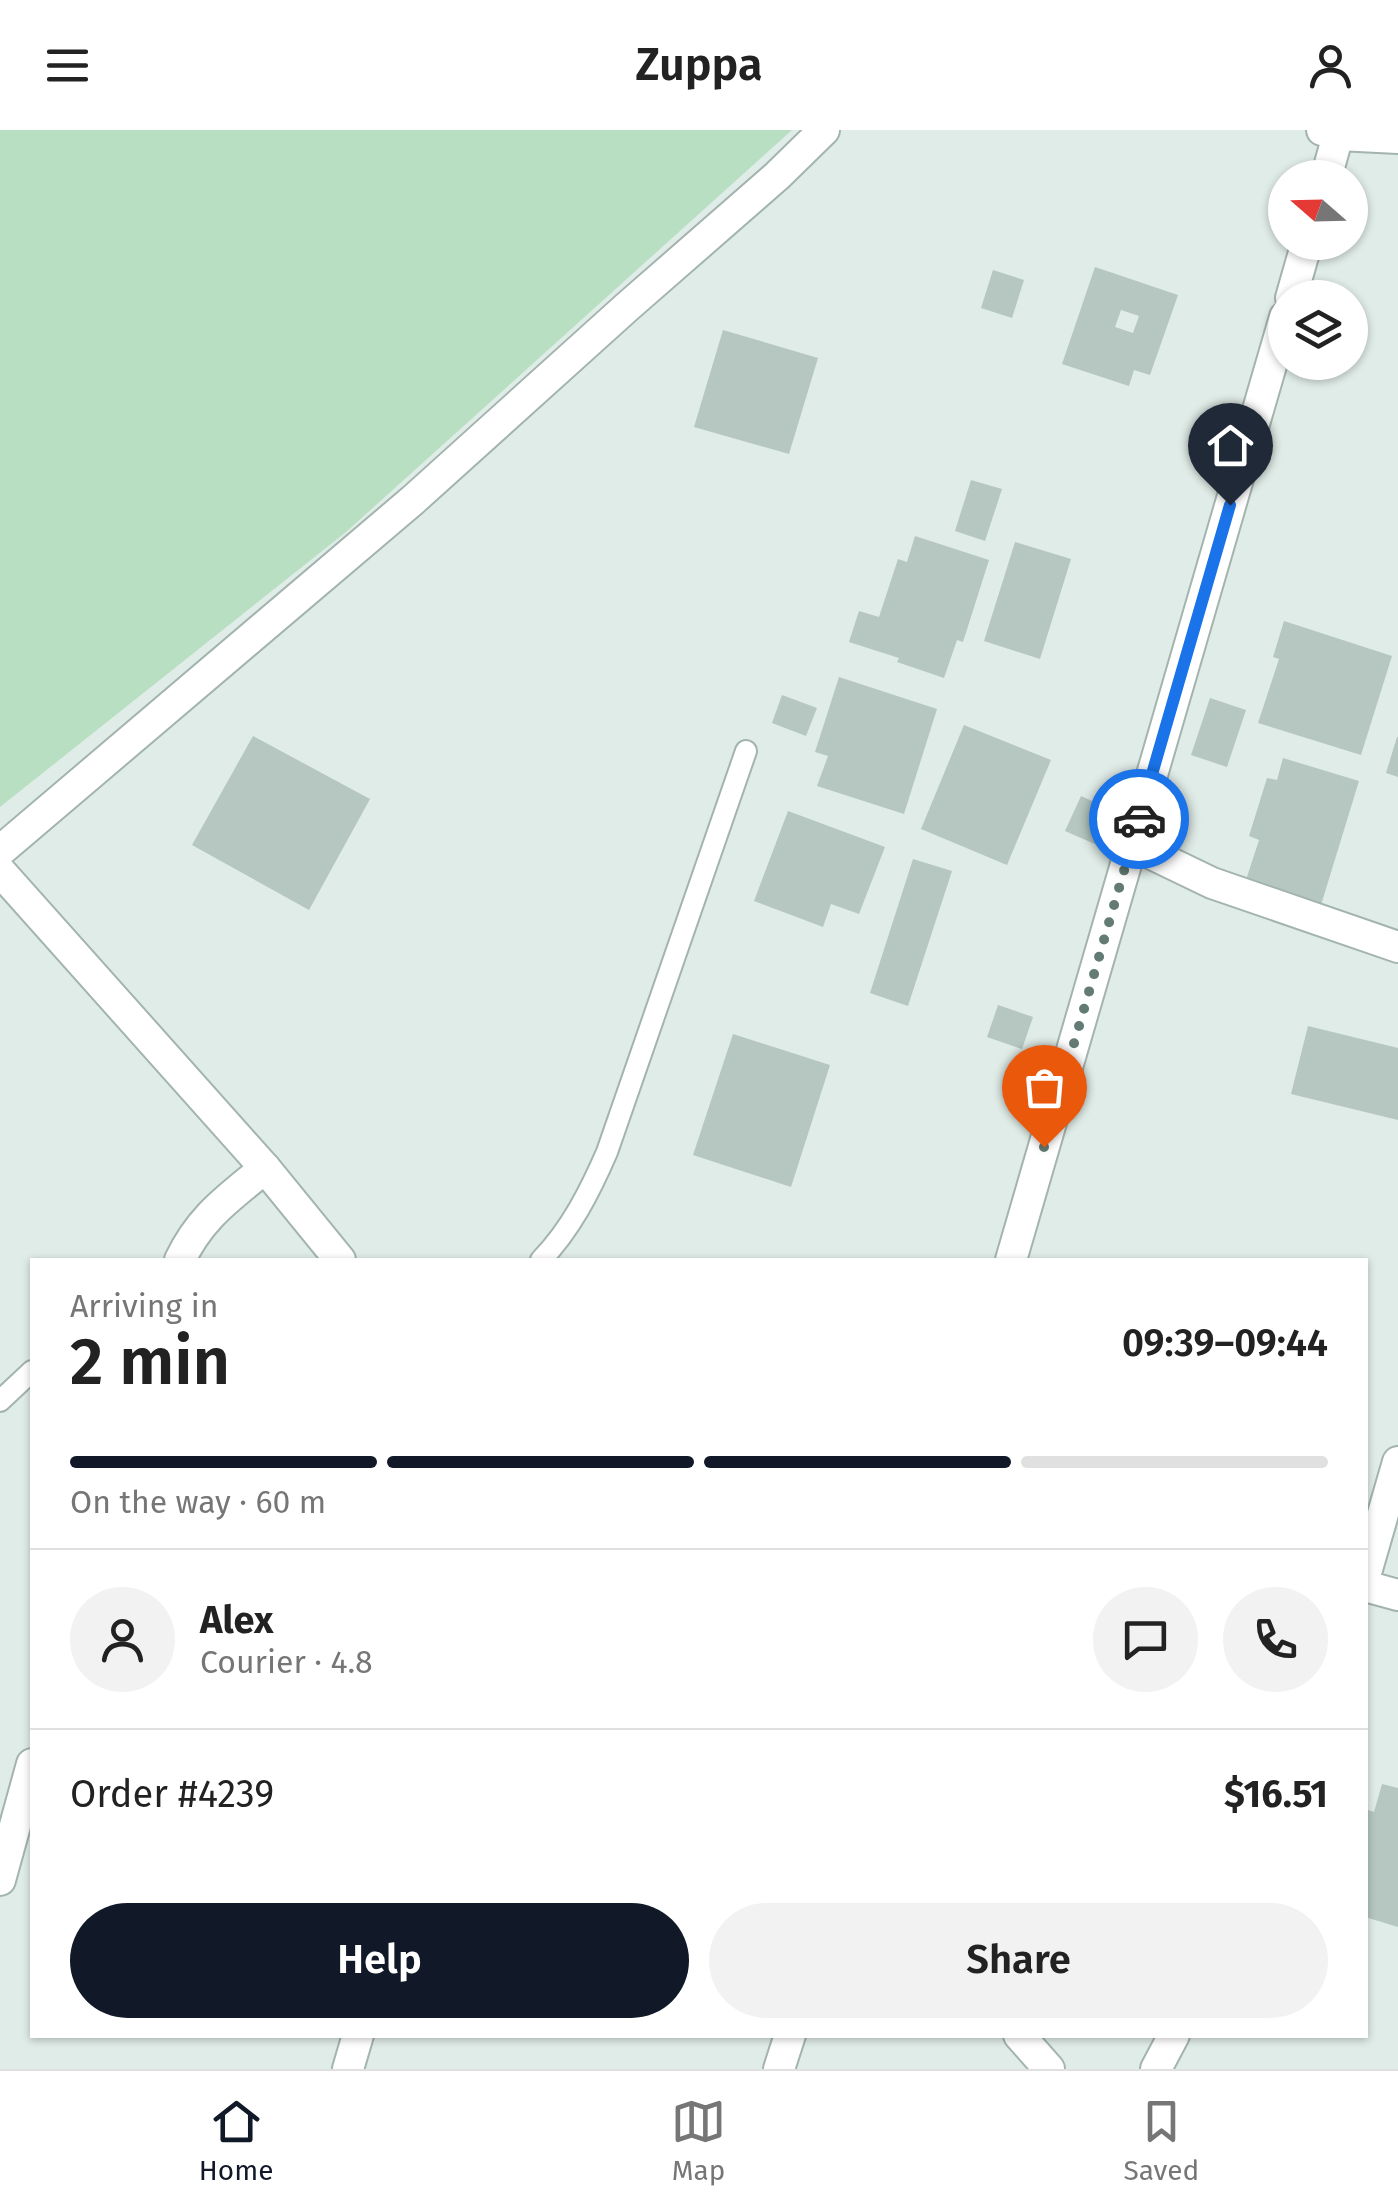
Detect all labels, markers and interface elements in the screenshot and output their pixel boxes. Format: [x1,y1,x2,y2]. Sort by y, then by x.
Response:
icon: menu [40,38,95,93]
text: Zuppa [635,38,763,92]
icon: person [1303,38,1358,93]
north arrow [1268,160,1368,260]
map controls [1268,160,1368,380]
button: layers [1268,280,1368,380]
pin [1188,403,1273,506]
icon: home [1203,418,1258,473]
courier [1089,769,1189,869]
icon: car [1112,792,1167,847]
pin [1002,1045,1087,1148]
icon: bag [1017,1060,1072,1115]
text: Arriving in [70,1287,218,1325]
text: 09:39–09:44 [1122,1320,1328,1366]
text: 2 min [70,1323,230,1401]
text: On the way · 60 m [70,1483,326,1521]
button: person [70,1587,175,1692]
button: chat [1093,1587,1198,1692]
button: phone [1223,1587,1328,1692]
text: Alex [200,1597,273,1643]
text: Courier · 4.8 [200,1643,373,1681]
text: Order #4239 [70,1771,274,1817]
text: $16.51 [1224,1771,1328,1817]
button: Help [70,1903,689,2018]
button: Share [709,1903,1328,2018]
tab: Home [199,2094,273,2187]
tab: Map [671,2094,726,2187]
tab: Saved [1123,2094,1199,2187]

